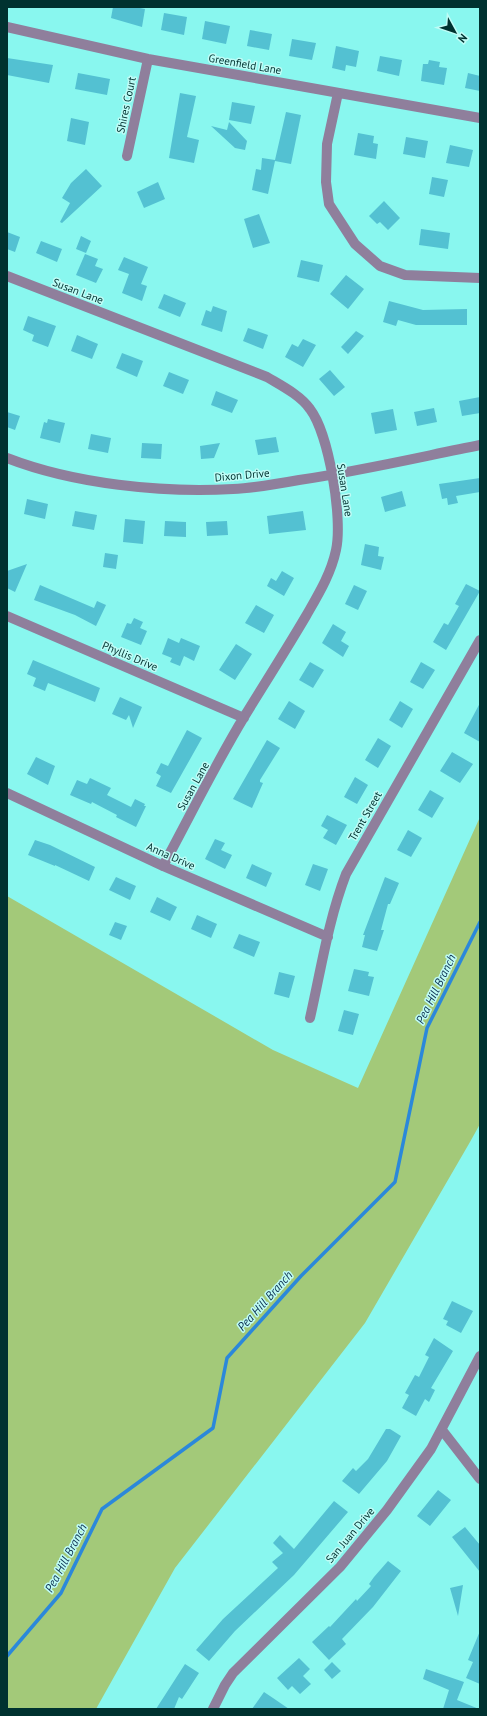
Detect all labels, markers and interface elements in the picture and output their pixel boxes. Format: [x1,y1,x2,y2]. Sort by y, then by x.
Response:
north arrow [435,12,475,52]
text: N [455,31,470,46]
street label: Greenfield Lane [208,51,283,77]
street label: Shires Court [113,75,139,134]
street label: Susan Lane [51,275,106,307]
street label: Susan Lane [334,463,356,518]
street label: Dixon Drive [214,466,270,484]
street label: Phyllis Drive [100,638,160,674]
street label: Susan Lane [174,759,212,813]
street label: Trent Street [345,788,385,843]
street label: Anna Drive [145,839,198,873]
water label: Pea Hill Branch [412,952,459,1026]
water label: Pea Hill Branch [234,1268,295,1334]
street label: San Juan Drive [323,1504,378,1566]
water label: Pea Hill Branch [41,1521,90,1595]

